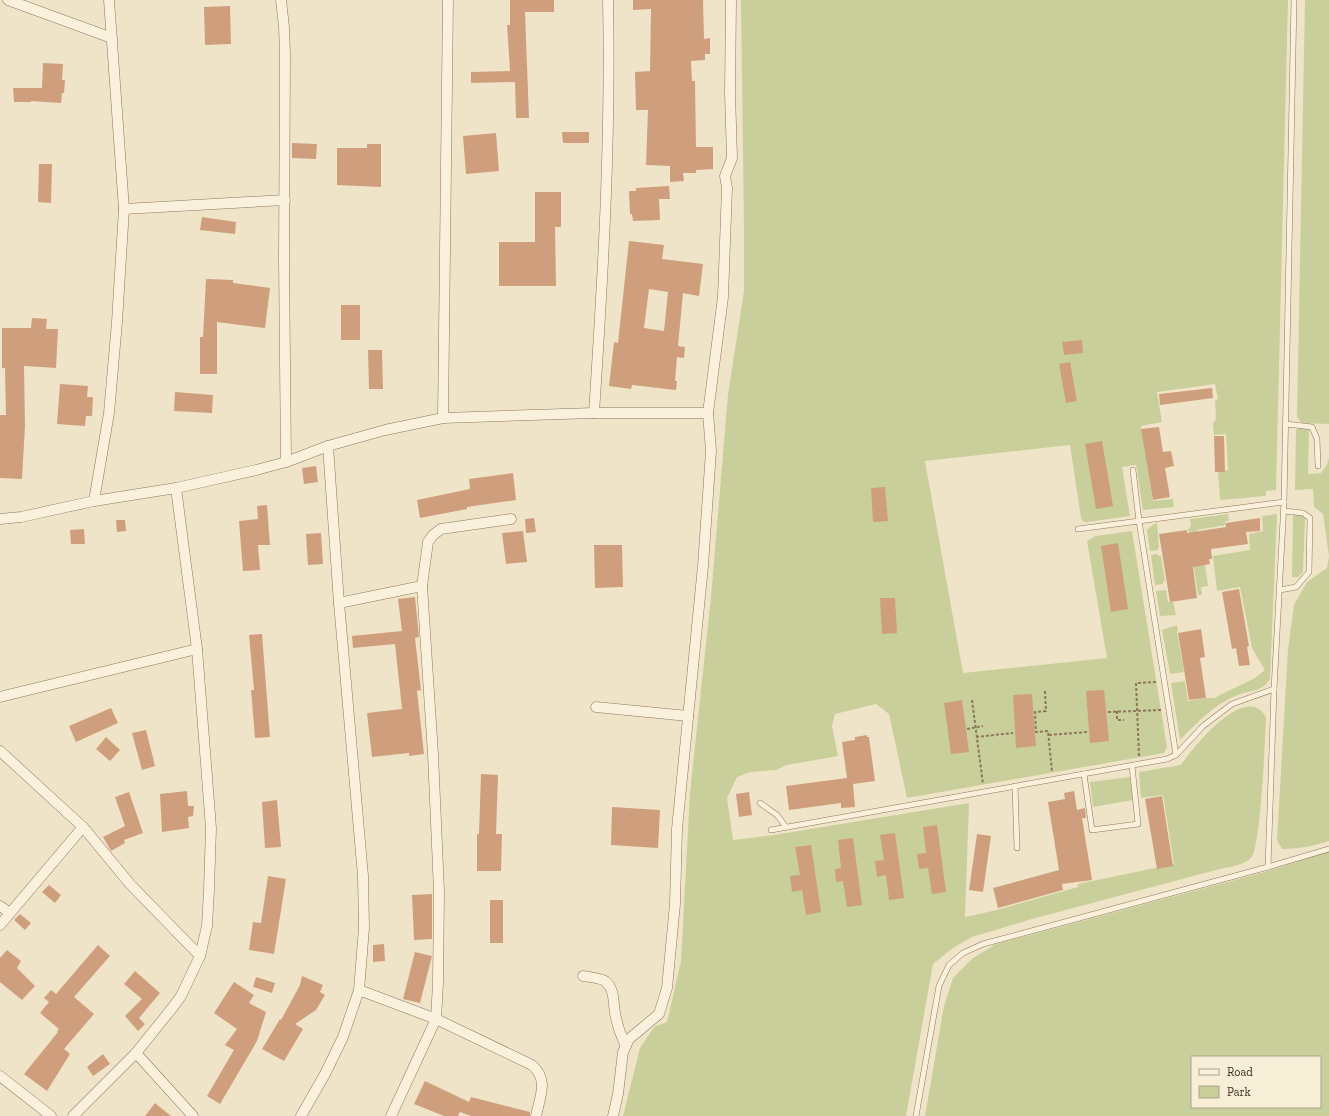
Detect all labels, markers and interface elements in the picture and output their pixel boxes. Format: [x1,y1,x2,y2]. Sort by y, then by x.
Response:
legend [1191,1056,1321,1108]
text: Road [1227,1065,1253,1079]
text: Park [1227,1085,1252,1099]

